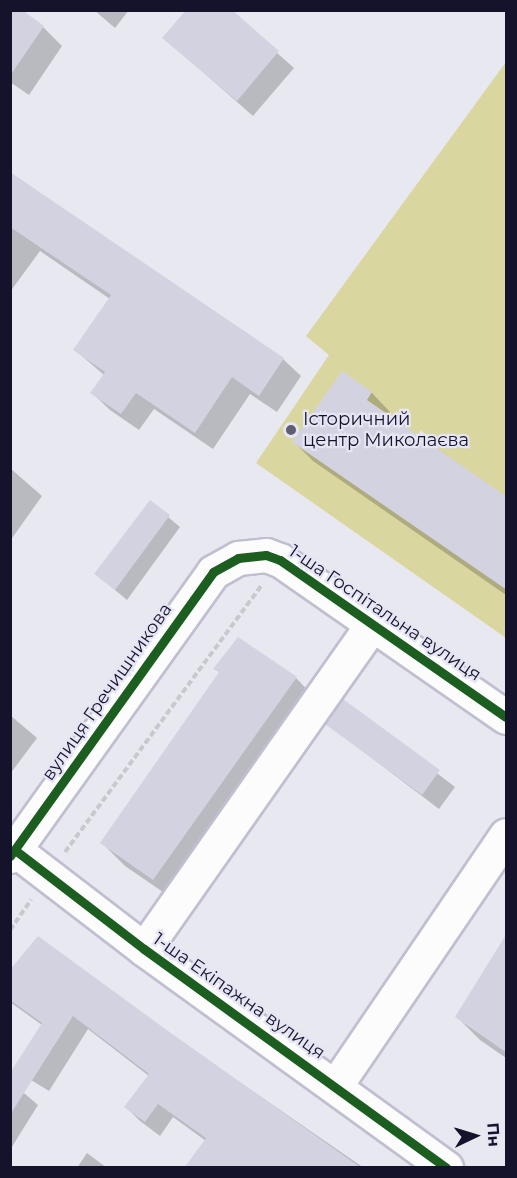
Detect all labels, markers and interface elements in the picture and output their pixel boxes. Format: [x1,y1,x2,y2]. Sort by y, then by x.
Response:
place label: Історичний центр Миколаєва [303,409,469,452]
marker: Історичний центр Миколаєва [284,423,298,437]
street label: 1-ша Госпітальна вулиця [285,540,485,686]
street label: вулиця Гречишникова [38,599,176,785]
street label: 1-ша Екіпажна вулиця [149,928,329,1064]
north arrow [445,1106,505,1166]
text: Пн [483,1122,504,1147]

